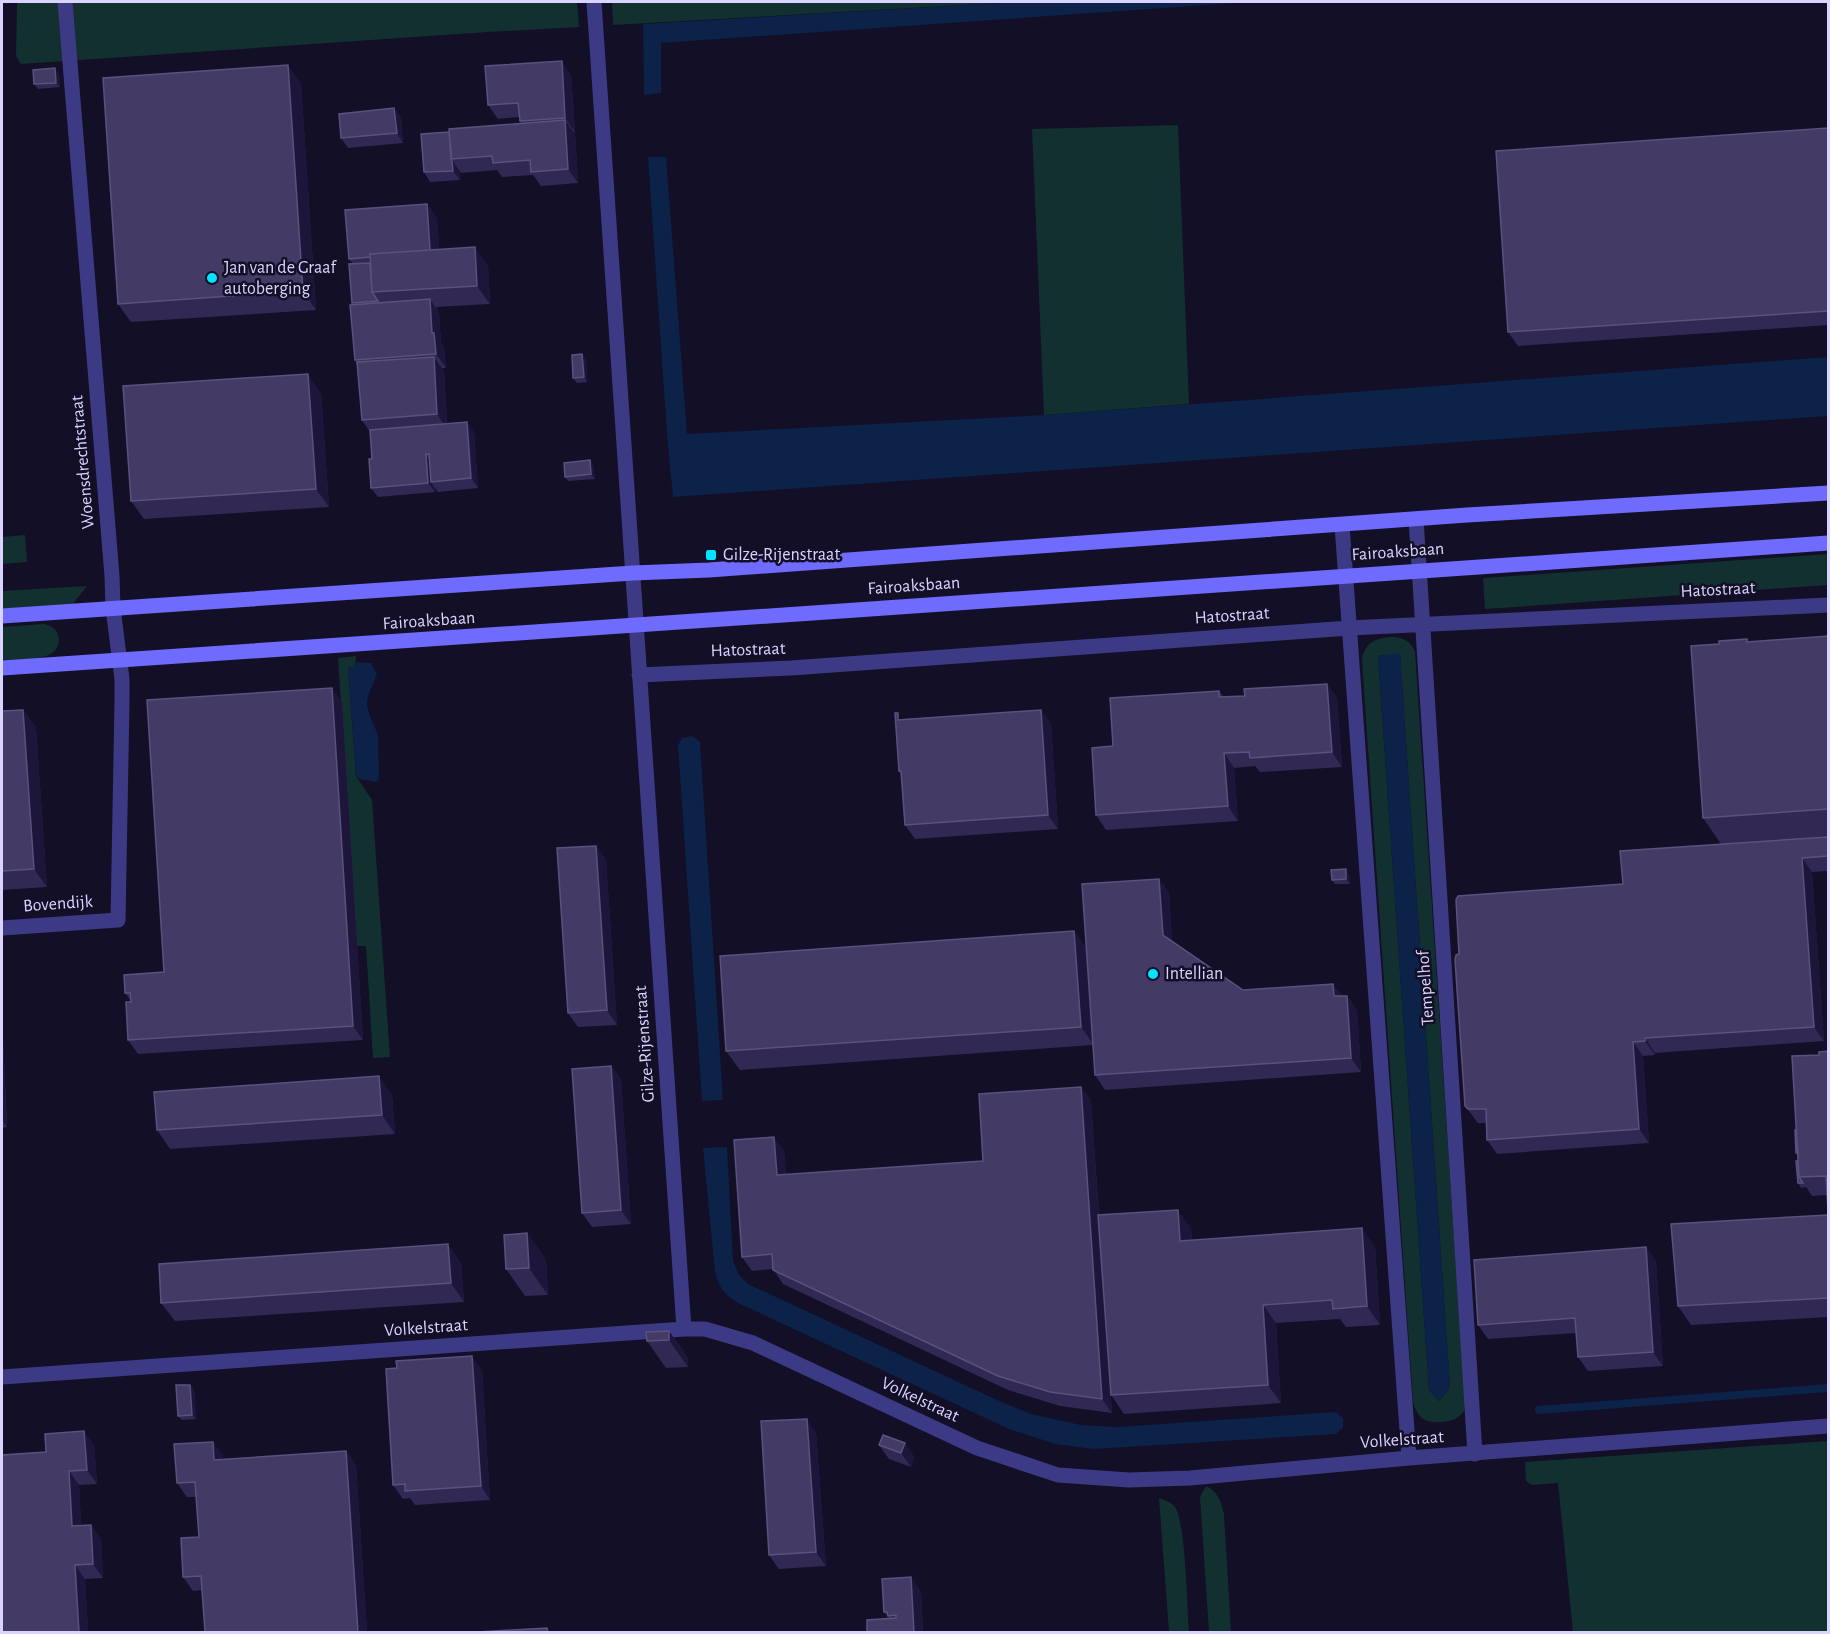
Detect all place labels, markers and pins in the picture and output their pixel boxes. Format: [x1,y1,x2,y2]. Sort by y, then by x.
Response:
place label: Jan van de Graaf autoberging [224,259,337,298]
marker: Jan van de Graaf autoberging [205,271,219,285]
place label: Gilze-Rijenstraat [723,546,840,564]
marker: Gilze-Rijenstraat [704,548,718,562]
place label: Intellian [1165,965,1223,983]
marker: Intellian [1146,967,1160,981]

